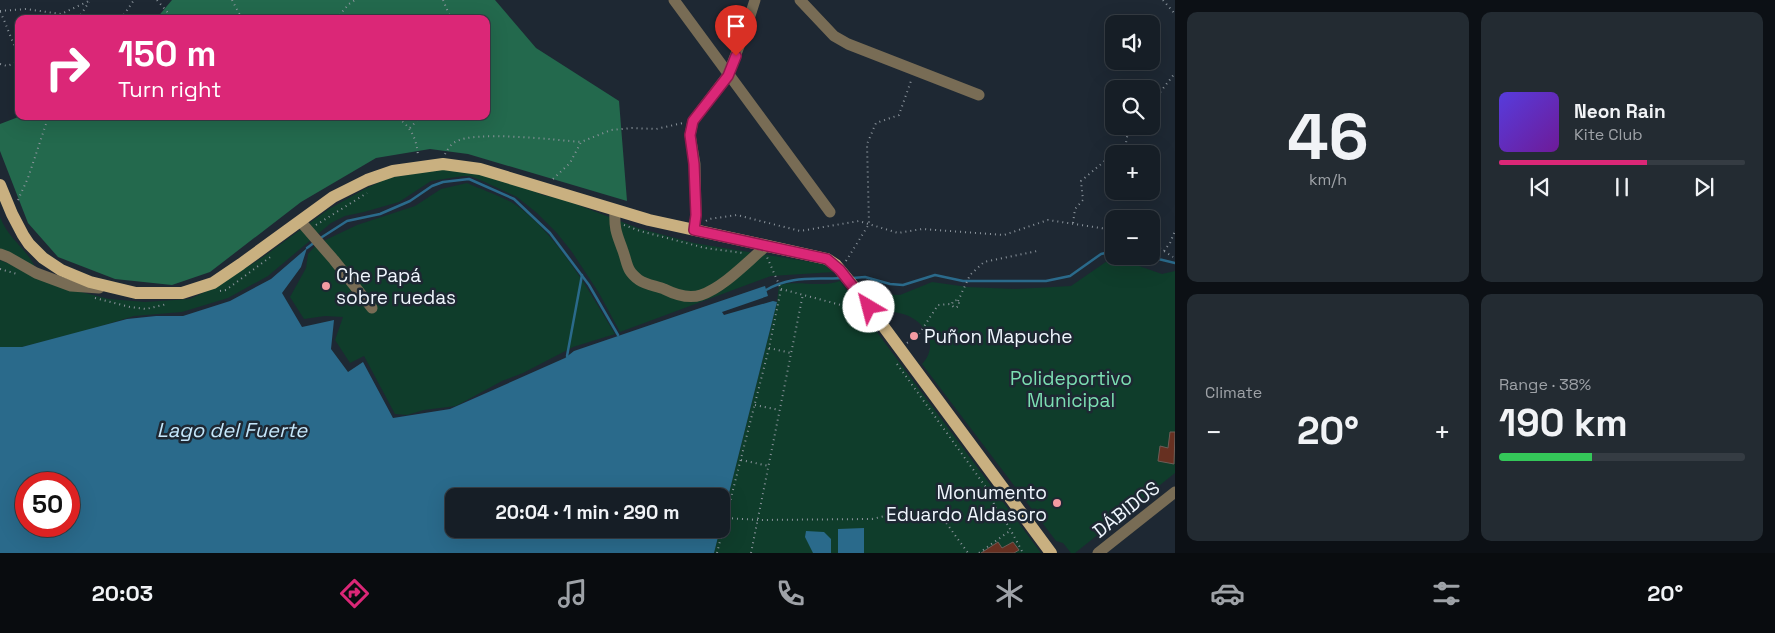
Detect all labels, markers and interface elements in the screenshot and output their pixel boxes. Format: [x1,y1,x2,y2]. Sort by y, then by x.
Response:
pin [715,5,757,56]
icon: arrive [722,12,750,40]
map controls [1105,15,1160,265]
button: sound [1105,15,1160,70]
text: 150 m [118,32,216,76]
icon: right [35,35,100,100]
text: Turn right [118,75,221,103]
button: search [1105,80,1160,135]
text: 46 [1287,95,1369,178]
text: Neon Rain [1574,99,1666,124]
text: Kite Club [1574,124,1643,145]
button: + [1105,145,1160,200]
text: km/h [1309,169,1347,190]
icon: previous [1526,173,1554,201]
icon: pause [1608,173,1636,201]
icon: next [1690,173,1718,201]
button: − [1105,210,1160,265]
place label: Che Papá sobre ruedas [336,263,456,310]
marker: Che Papá sobre ruedas [320,280,332,292]
position arrow [842,280,894,332]
place label: Puñon Mapuche [924,324,1072,349]
marker: Puñon Mapuche [908,330,920,342]
park label: Polideportivo Municipal [1010,366,1132,413]
text: Range · 38% [1499,374,1591,395]
text: Climate [1205,382,1262,403]
text: 190 km [1499,399,1628,447]
text: 20° [1297,407,1359,455]
text: − [1205,414,1222,450]
text: + [1434,414,1451,450]
water label: Lago del Fuerte [157,417,308,443]
speed limit sign: 50 [15,472,80,537]
street label: DÁBIDOS [1088,475,1165,543]
place label: Monumento Eduardo Aldasoro [886,480,1047,527]
marker: Monumento Eduardo Aldasoro [1051,497,1063,509]
text: 20:04 · 1 min · 290 m [496,500,679,525]
icon: directions [337,576,372,611]
icon: music [555,576,590,611]
icon: phone [773,576,808,611]
icon: climate [992,576,1027,611]
icon: car [1210,576,1245,611]
icon: filters [1429,576,1464,611]
text: 20:03 [92,579,153,607]
text: 20° [1647,579,1683,607]

